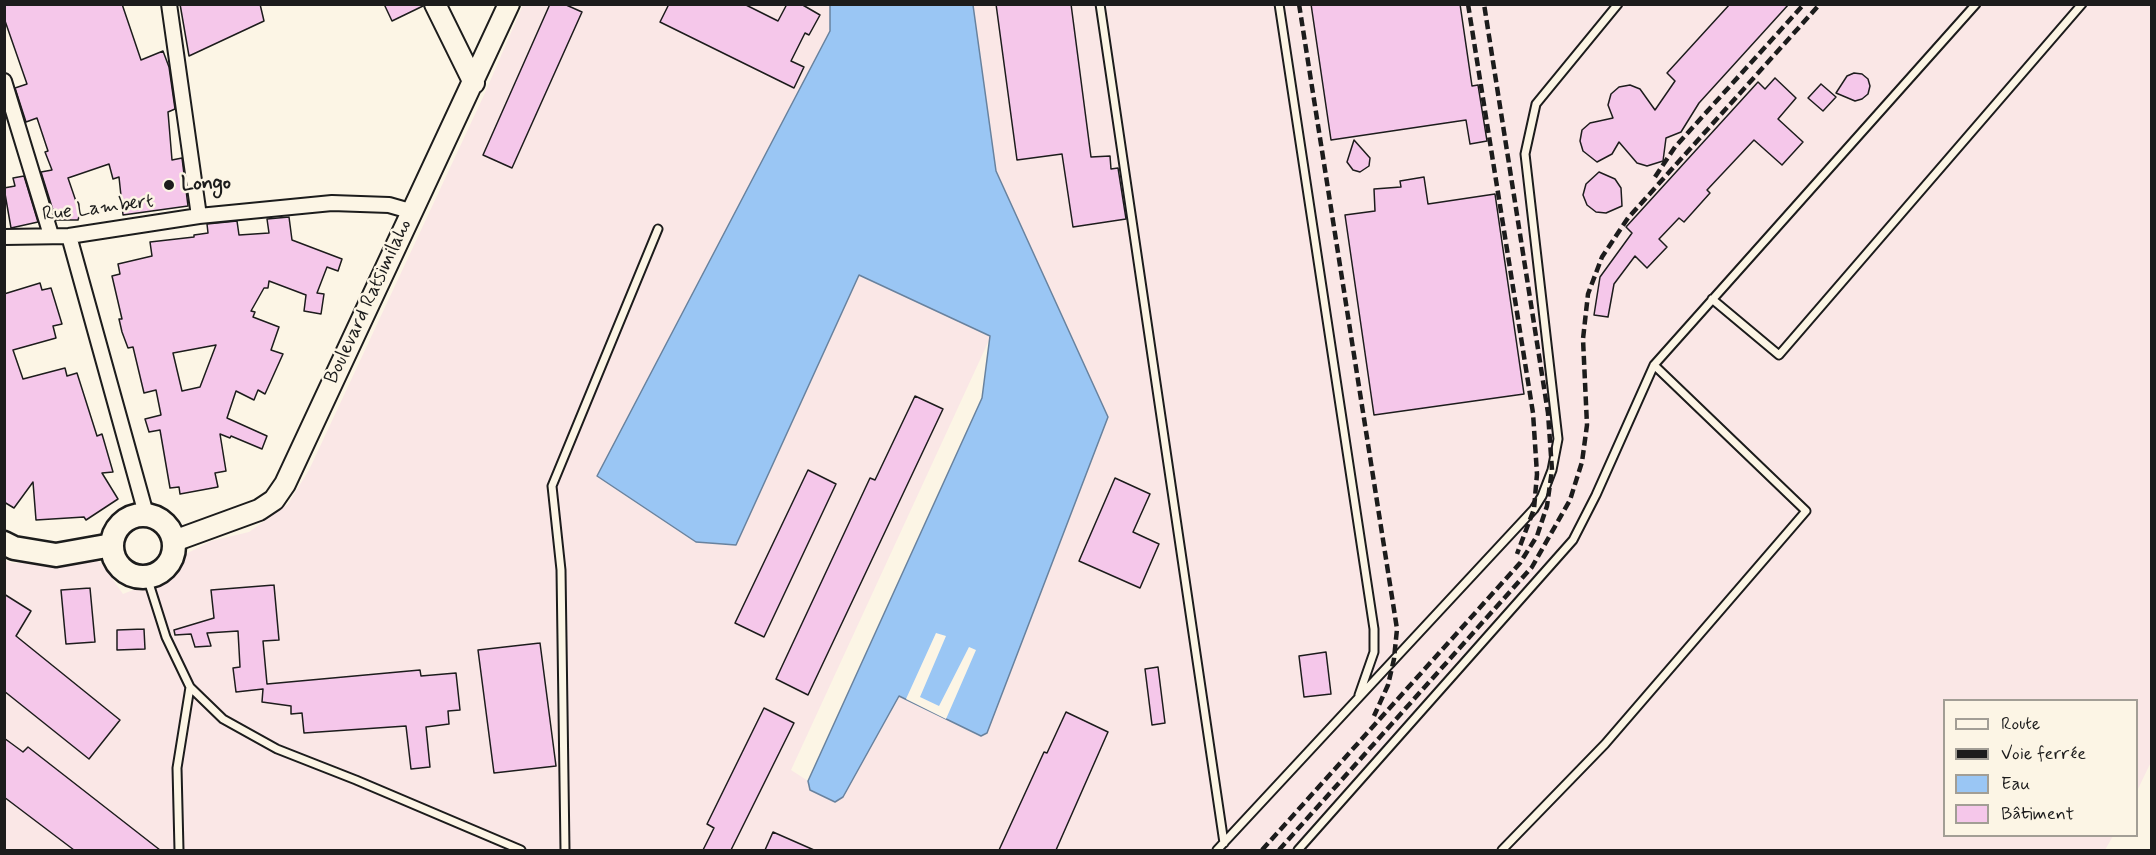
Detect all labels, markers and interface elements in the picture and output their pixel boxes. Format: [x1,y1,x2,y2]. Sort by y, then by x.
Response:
place label: Longo [181,173,231,197]
marker: Longo [162,178,176,192]
street label: Rue Lambert [41,190,155,228]
street label: Boulevard Ratsimilaho [320,216,418,388]
legend [1943,699,2138,837]
text: Route [2001,712,2040,736]
text: Voie ferrée [2001,742,2086,766]
text: Eau [2001,772,2030,796]
text: Bâtiment [2001,802,2074,826]

